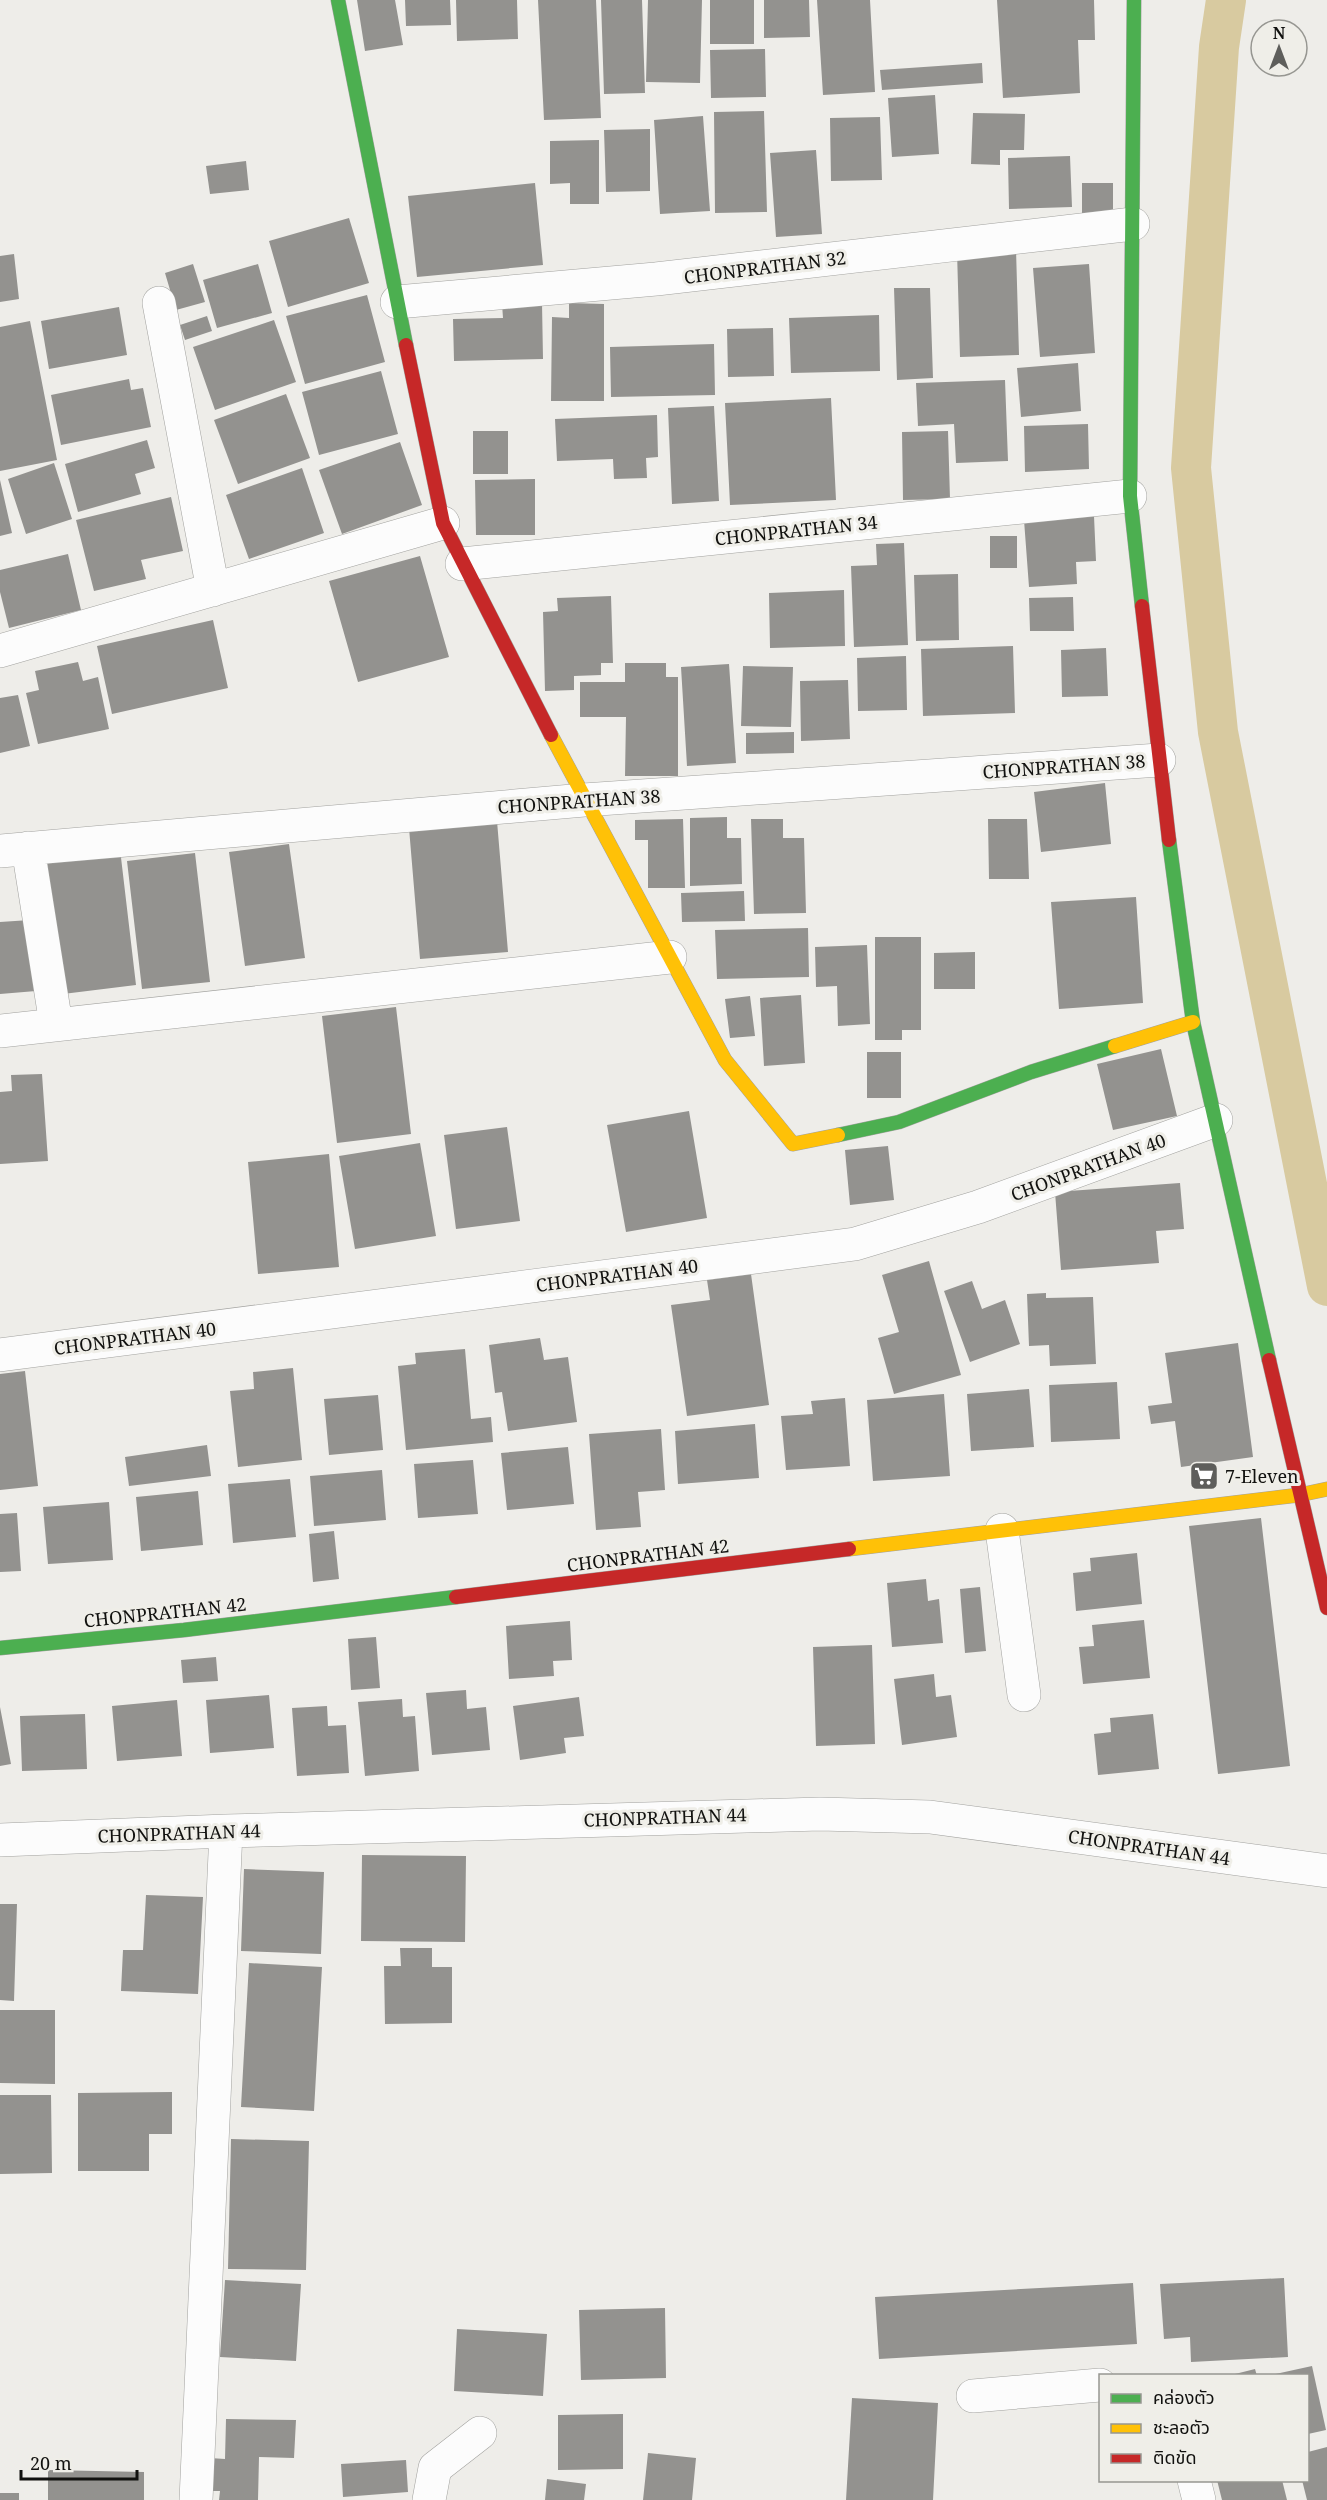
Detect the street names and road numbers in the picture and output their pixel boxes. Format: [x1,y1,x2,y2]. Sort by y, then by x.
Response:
street label: CHONPRATHAN 32 [683,245,847,289]
street label: CHONPRATHAN 34 [714,510,878,550]
street label: CHONPRATHAN 38 [982,748,1146,784]
street label: CHONPRATHAN 38 [497,783,661,819]
street label: CHONPRATHAN 40 [1007,1128,1169,1206]
street label: CHONPRATHAN 40 [535,1253,699,1297]
street label: CHONPRATHAN 40 [53,1316,217,1360]
street label: CHONPRATHAN 42 [566,1533,730,1577]
street label: CHONPRATHAN 42 [83,1592,247,1632]
street label: CHONPRATHAN 44 [583,1802,747,1832]
street label: CHONPRATHAN 44 [97,1818,261,1848]
street label: CHONPRATHAN 44 [1066,1824,1232,1870]

